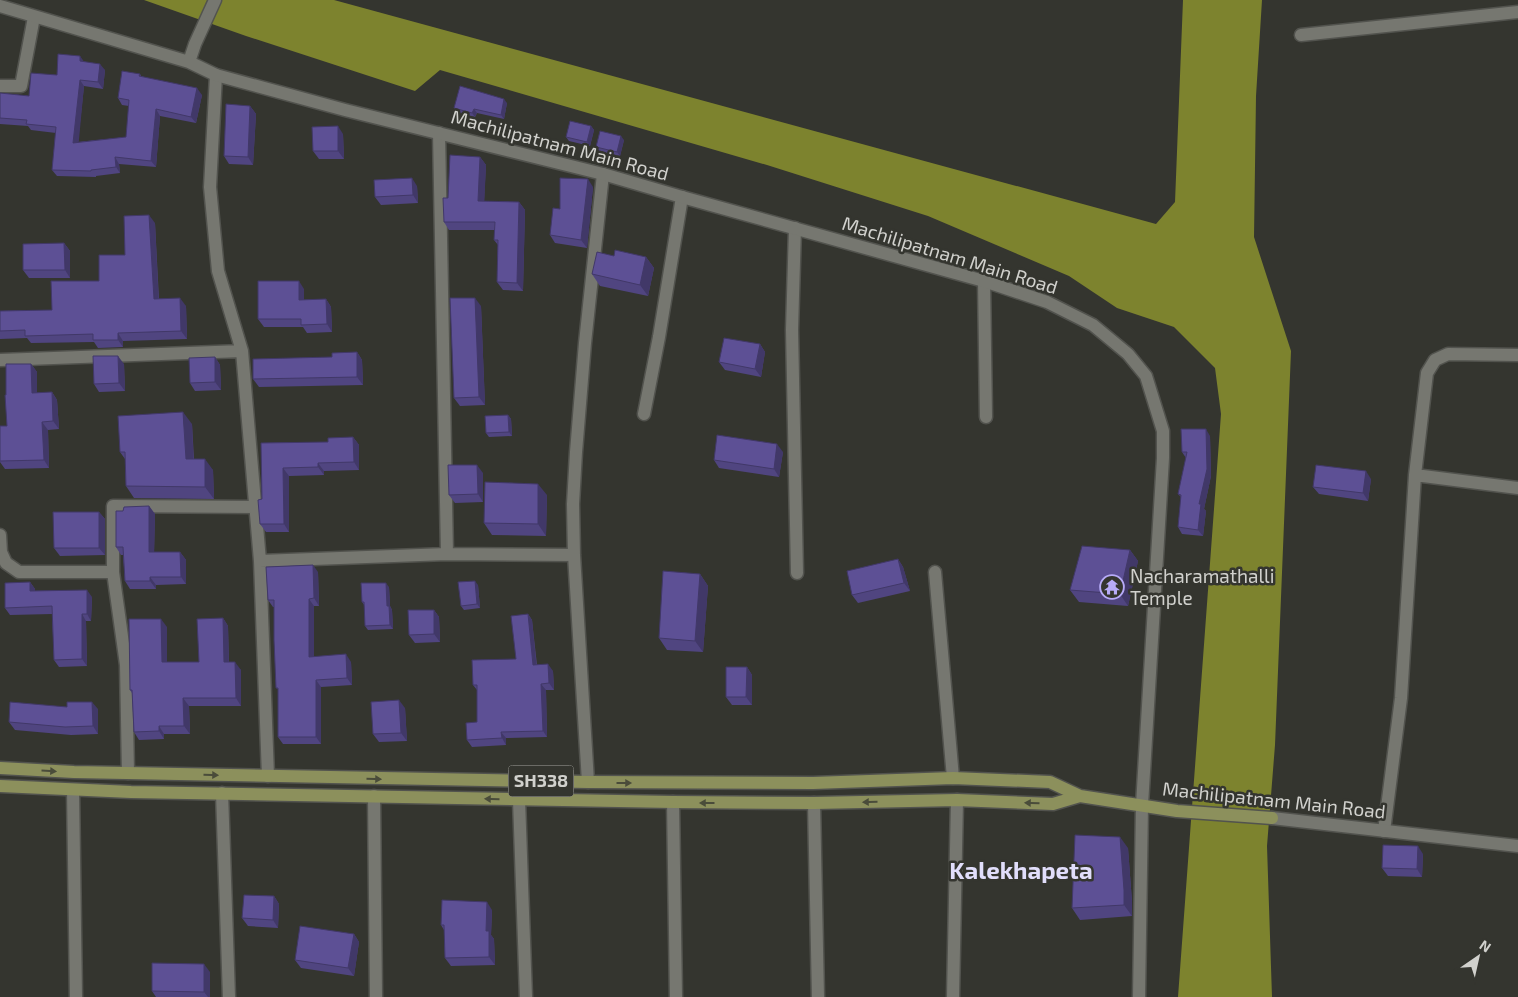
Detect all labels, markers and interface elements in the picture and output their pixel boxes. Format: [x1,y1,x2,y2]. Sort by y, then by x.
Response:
street label: Machilipatnam Main Road [449,104,671,185]
street label: Machilipatnam Main Road [839,211,1061,298]
place label: Nacharamathalli Temple [1130,564,1274,609]
temple icon: Nacharamathalli Temple [1099,574,1125,600]
road number: SH338 [508,766,574,796]
one-way arrow [41,767,57,775]
one-way arrow [203,772,219,780]
one-way arrow [366,775,382,783]
street label: Machilipatnam Main Road [1161,776,1387,823]
one-way arrow [616,779,632,787]
one-way arrow [484,795,500,803]
one-way arrow [861,798,877,806]
one-way arrow [699,799,715,807]
one-way arrow [1024,799,1040,807]
district label: Kalekhapeta [949,855,1093,884]
north arrow [1453,932,1503,982]
text: N [1477,936,1494,956]

